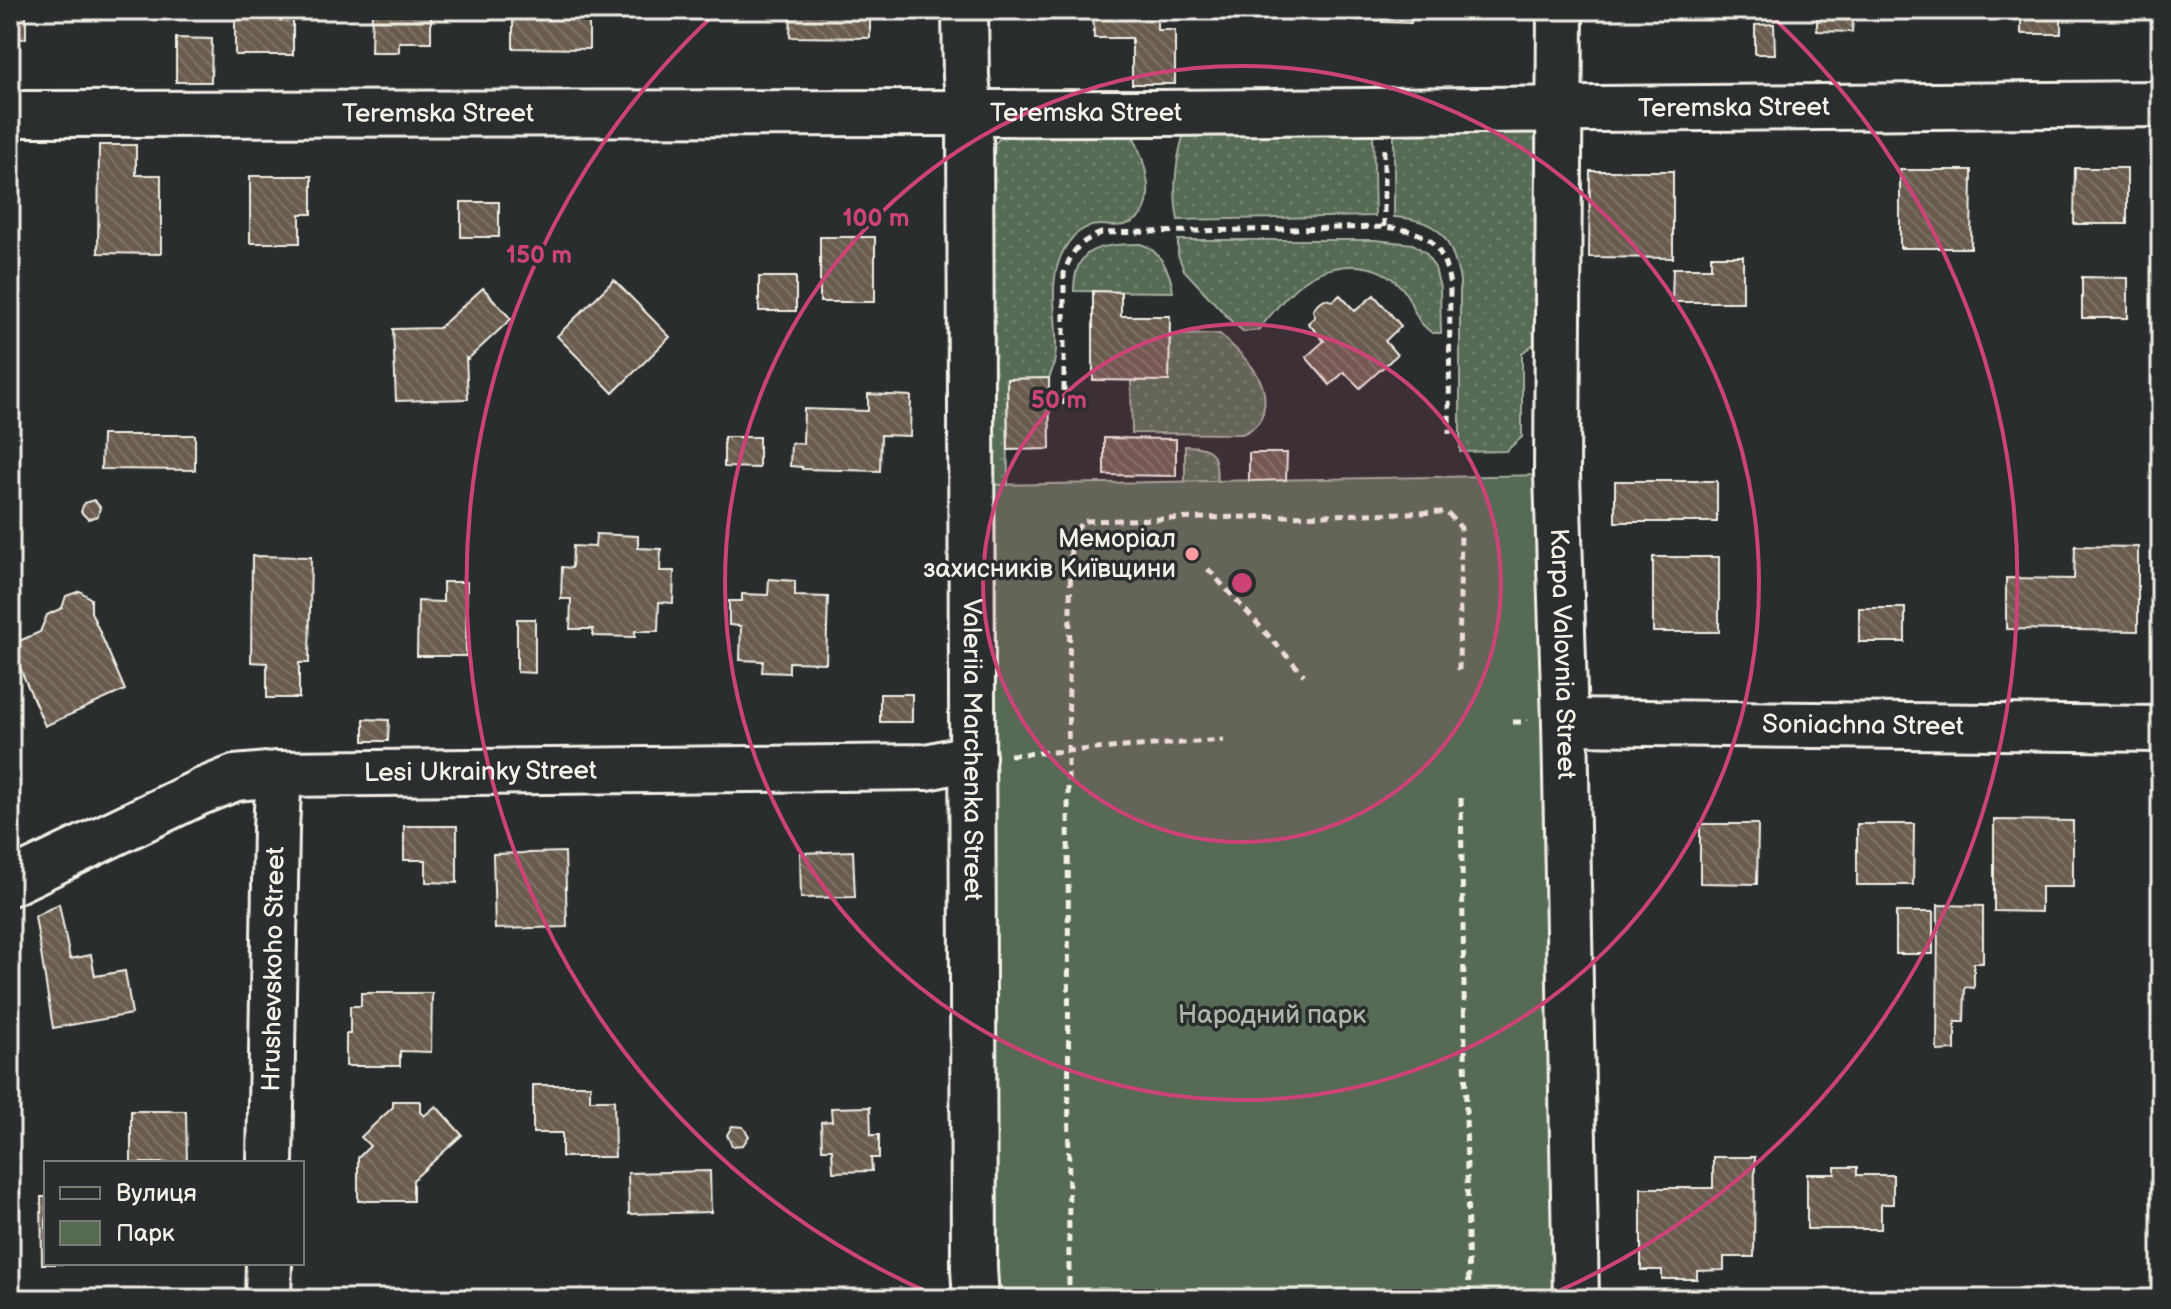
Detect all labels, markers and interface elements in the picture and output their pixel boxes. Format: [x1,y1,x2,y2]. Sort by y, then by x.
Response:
street label: Teremska Street [1638,91,1830,124]
street label: Teremska Street [990,97,1182,129]
street label: Teremska Street [342,98,534,129]
text: 100 m [843,204,909,233]
text: 150 m [506,241,572,270]
text: 50 m [1031,386,1087,415]
place label: Меморіал захисників Київщини [923,524,1176,585]
street label: Karpa Valovnia Street [1543,528,1582,780]
marker: Меморіал захисників Київщини [1183,545,1201,563]
centre of rings [1228,569,1256,597]
street label: Valeriia Marchenka Street [956,598,988,901]
street label: Soniachna Street [1762,709,1964,742]
street label: Lesi Ukrainky Street [364,755,597,789]
street label: Hrushevskoho Street [256,846,291,1092]
park label: Народний парк [1178,1000,1366,1031]
legend [44,1161,304,1265]
text: Вулиця [116,1179,197,1208]
text: Парк [116,1219,175,1248]

